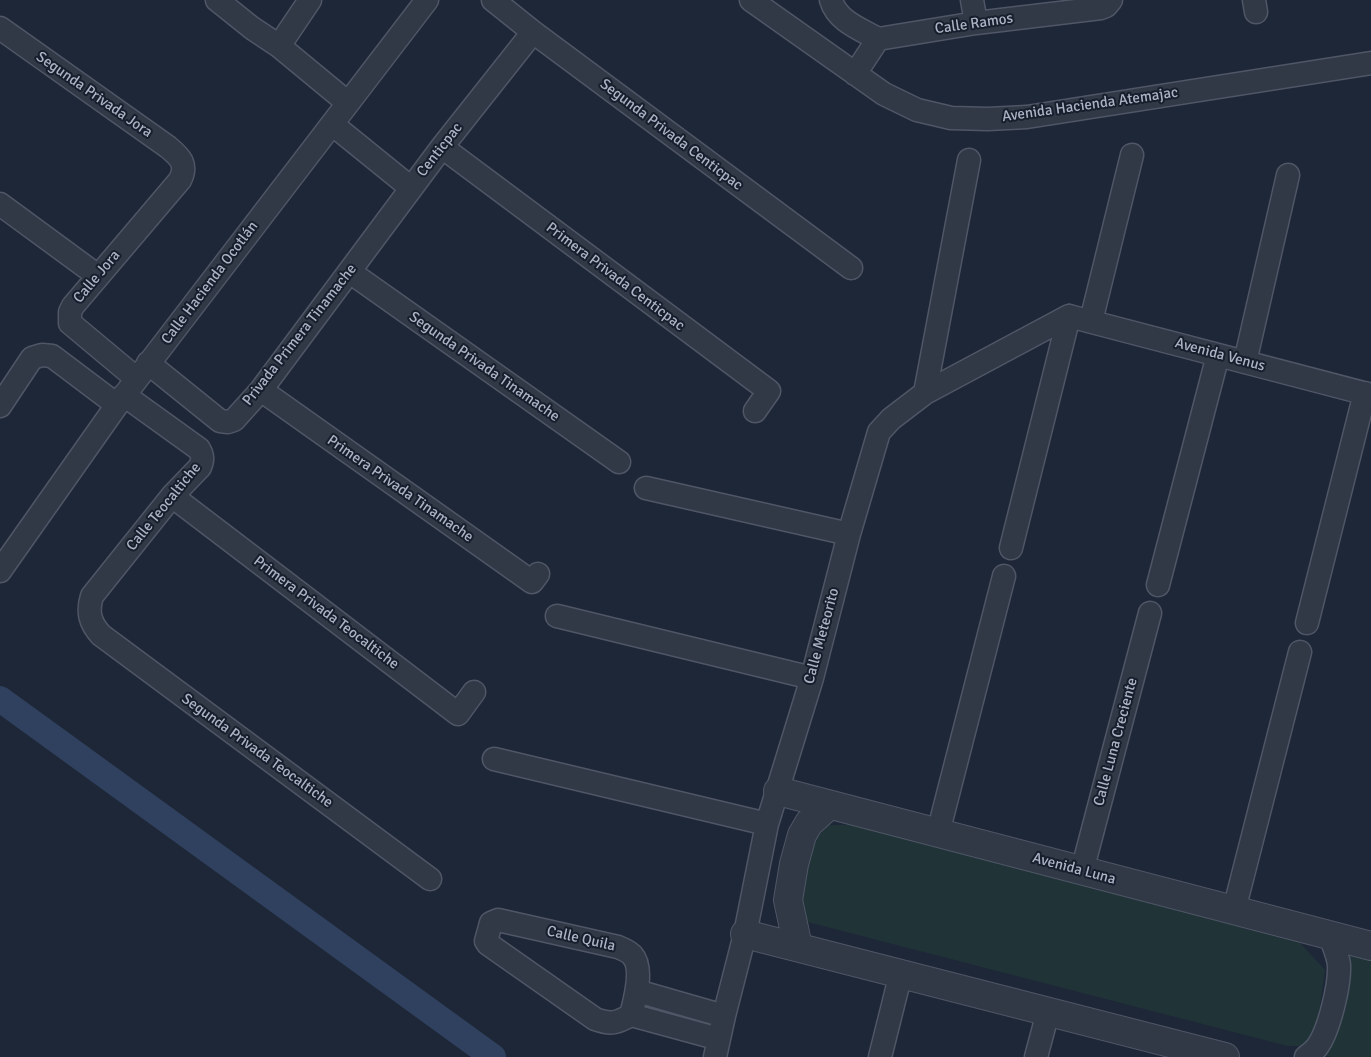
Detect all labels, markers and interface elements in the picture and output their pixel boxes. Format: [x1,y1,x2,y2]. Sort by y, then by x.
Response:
street label: Calle Ramos [934,10,1014,38]
street label: Segunda Privada Jora [32,48,156,142]
street label: Segunda Privada Centicpac [596,75,746,195]
street label: Avenida Hacienda Atemajac [1001,84,1179,126]
street label: Centicpac [413,119,467,181]
street label: Calle Hacienda Ocotlán [158,218,262,348]
street label: Primera Privada Centicpac [542,219,688,335]
street label: Calle Jora [70,247,124,307]
street label: Privada Primera Tinamache [239,261,361,409]
street label: Segunda Privada Tinamache [405,308,563,426]
street label: Avenida Venus [1173,334,1267,376]
street label: Primera Privada Tinamache [323,432,477,546]
street label: Calle Teocaltiche [123,459,205,555]
street label: Primera Privada Teocaltiche [250,552,402,674]
street label: Calle Meteorito [801,586,843,686]
street label: Calle Luna Creciente [1090,676,1142,808]
street label: Segunda Privada Teocaltiche [178,690,336,812]
street label: Avenida Luna [1030,849,1118,889]
street label: Calle Quila [545,922,617,956]

